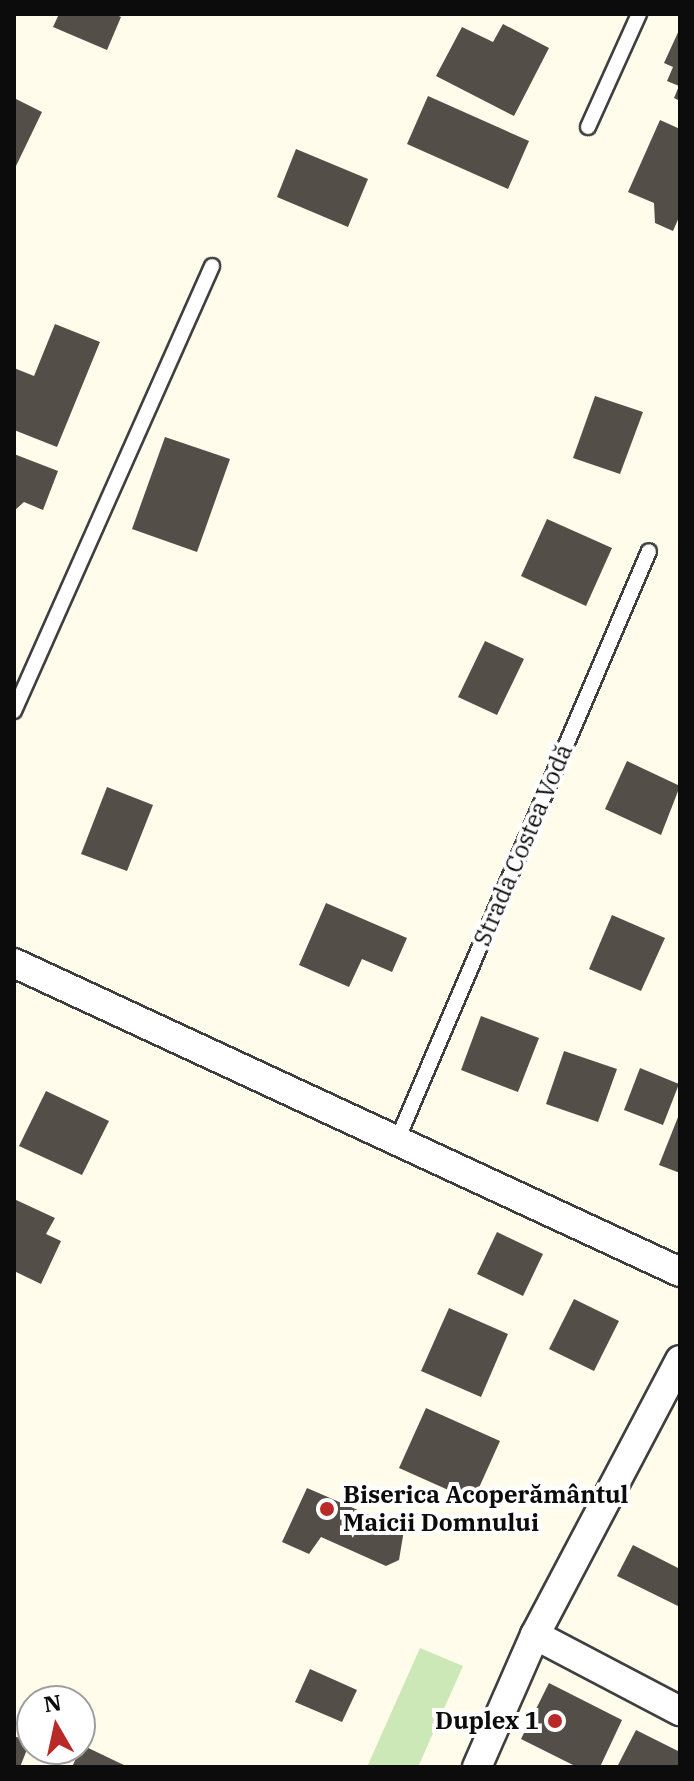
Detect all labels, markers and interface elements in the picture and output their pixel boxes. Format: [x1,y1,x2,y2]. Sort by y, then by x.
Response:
street label: Strada Costea Vodă [467,740,579,950]
place label: Biserica Acoperământul Maicii Domnului [343,1481,628,1537]
marker: Biserica Acoperământul Maicii Domnului [318,1500,336,1518]
north arrow [16,1685,96,1765]
text: N [42,1687,63,1718]
place label: Duplex 1 [435,1707,539,1735]
marker: Duplex 1 [546,1712,564,1730]

